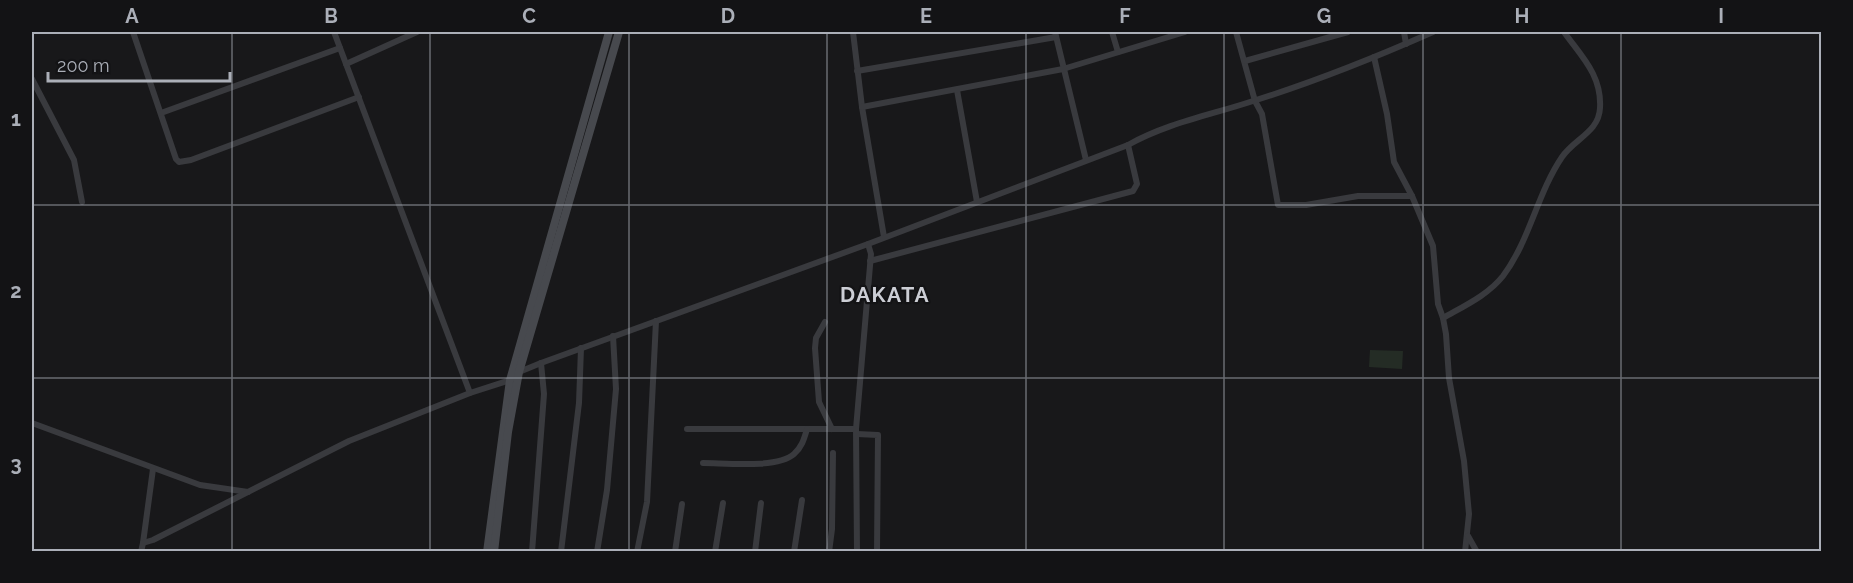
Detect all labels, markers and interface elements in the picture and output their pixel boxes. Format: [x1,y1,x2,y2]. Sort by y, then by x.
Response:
text: A [125,4,139,28]
text: B [324,4,338,28]
text: C [522,4,536,28]
text: D [721,4,735,28]
text: E [920,4,932,28]
text: F [1119,4,1131,28]
text: G [1317,4,1331,28]
text: H [1515,4,1529,28]
text: I [1718,4,1724,28]
scale bar [48,45,230,83]
text: 200 m [57,55,110,76]
text: 1 [11,107,21,131]
text: 2 [10,279,22,303]
district label: DAKATA [840,282,930,307]
text: 3 [10,452,22,476]

